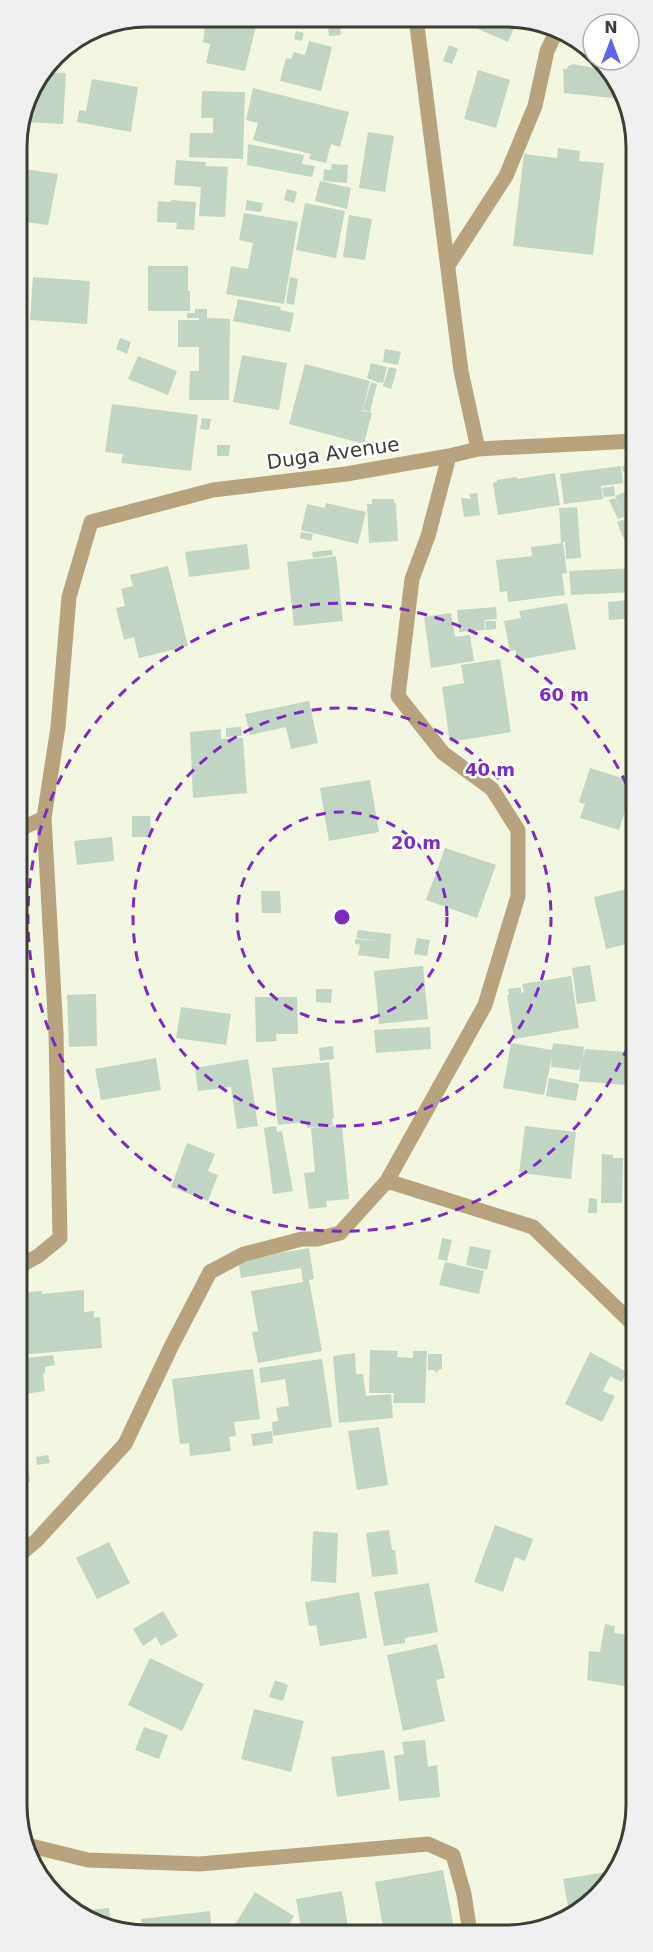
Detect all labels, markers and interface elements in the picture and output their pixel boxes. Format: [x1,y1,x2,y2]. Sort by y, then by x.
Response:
north arrow [581,12,641,72]
text: N [604,18,618,37]
street label: Duga Avenue [265,432,401,474]
text: 60 m [539,684,589,705]
text: 40 m [465,759,515,780]
text: 20 m [391,832,441,853]
centre of rings [332,907,352,927]

